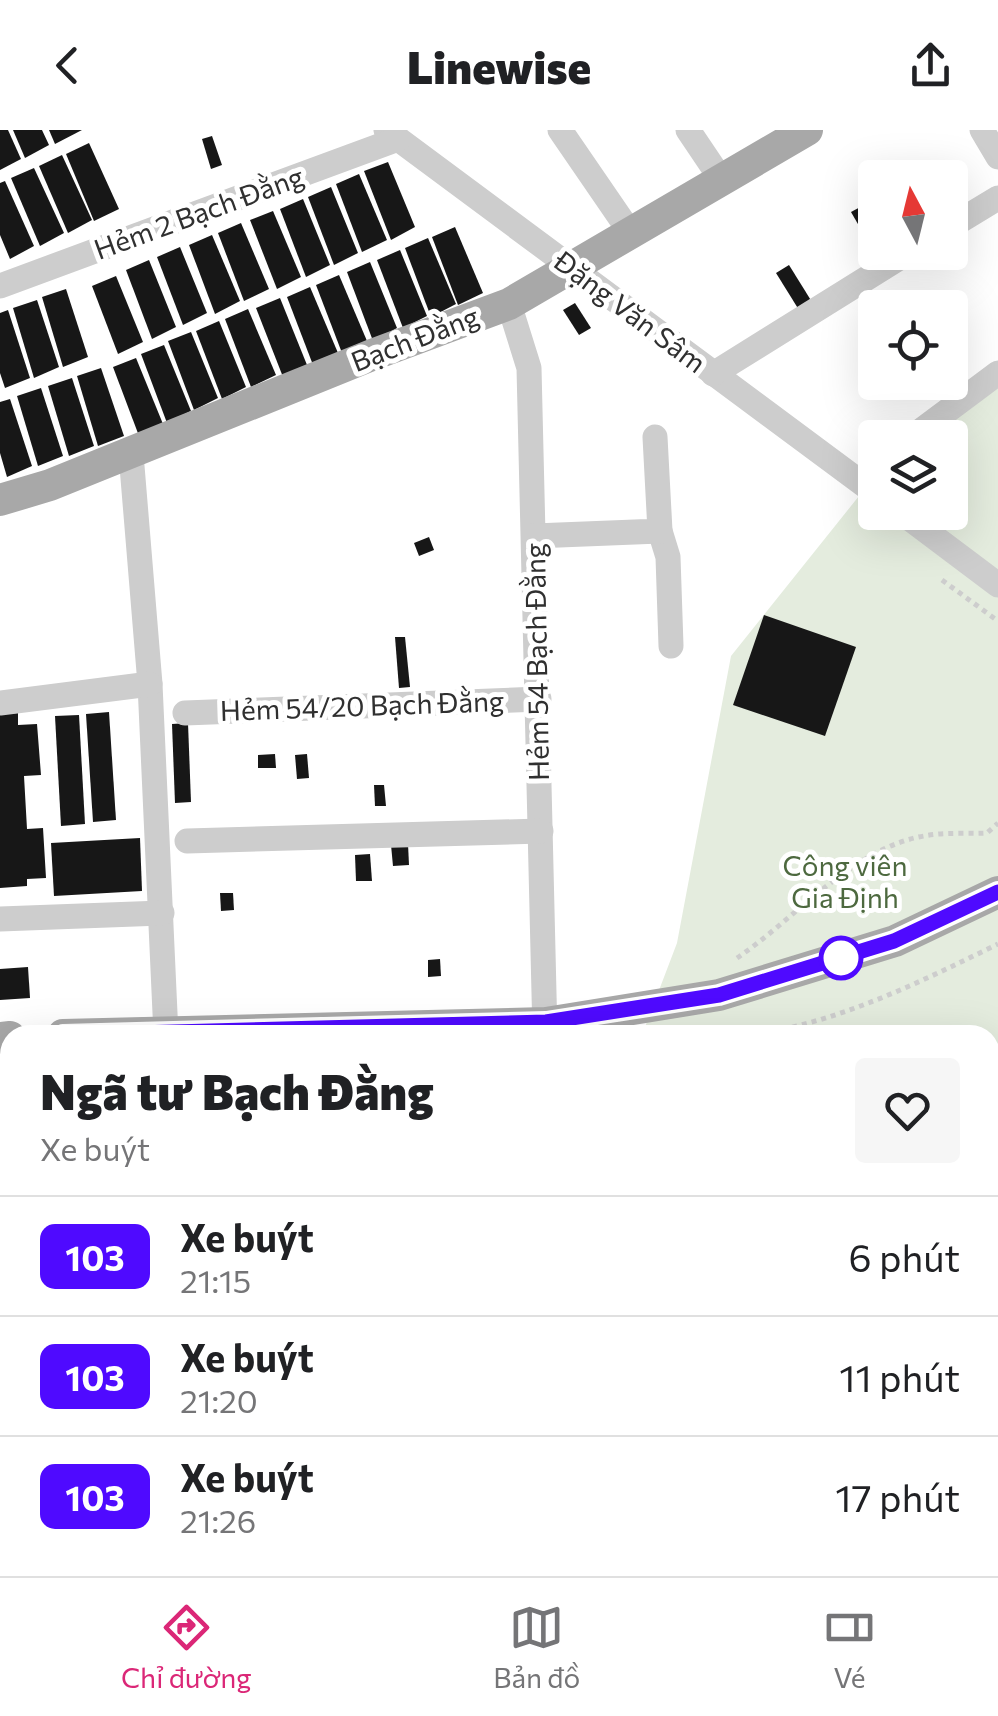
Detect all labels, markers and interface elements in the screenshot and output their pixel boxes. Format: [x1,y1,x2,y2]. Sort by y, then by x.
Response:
icon: back [40,38,95,93]
text: Linewise [407,38,591,93]
icon: share [903,38,958,93]
street label: Hẻm 2 Bạch Đằng [89,158,308,266]
north arrow [858,160,968,270]
map controls [858,160,968,530]
street label: Đặng Văn Sâm [547,243,713,379]
button: locate [858,290,968,400]
street label: Bạch Đằng [346,298,483,378]
button: layers [858,420,968,530]
street label: Hẻm 54 Bạch Đằng [517,543,555,781]
street label: Hẻm 54/20 Bạch Đằng [219,683,505,727]
park label: Công viên Gia Định [783,848,907,914]
unlabelled marker [820,937,862,979]
button: heart [855,1058,960,1163]
text: Ngã tư Bạch Đằng [40,1061,434,1120]
text: Xe buýt [40,1128,150,1168]
text: Xe buýt [180,1213,314,1260]
text: 6 phút [849,1233,960,1280]
text: 103 [65,1235,125,1278]
text: 21:15 [180,1260,251,1300]
text: Xe buýt [180,1333,314,1380]
text: 11 phút [839,1353,960,1400]
text: 103 [65,1355,125,1398]
text: 21:20 [180,1380,258,1420]
text: Xe buýt [180,1453,314,1500]
text: 17 phút [835,1473,960,1520]
text: 103 [65,1475,125,1518]
text: 21:26 [180,1500,256,1540]
tab: Chỉ đường [121,1600,252,1694]
tab: Bản đồ [493,1600,580,1694]
tab: Vé [822,1600,877,1694]

